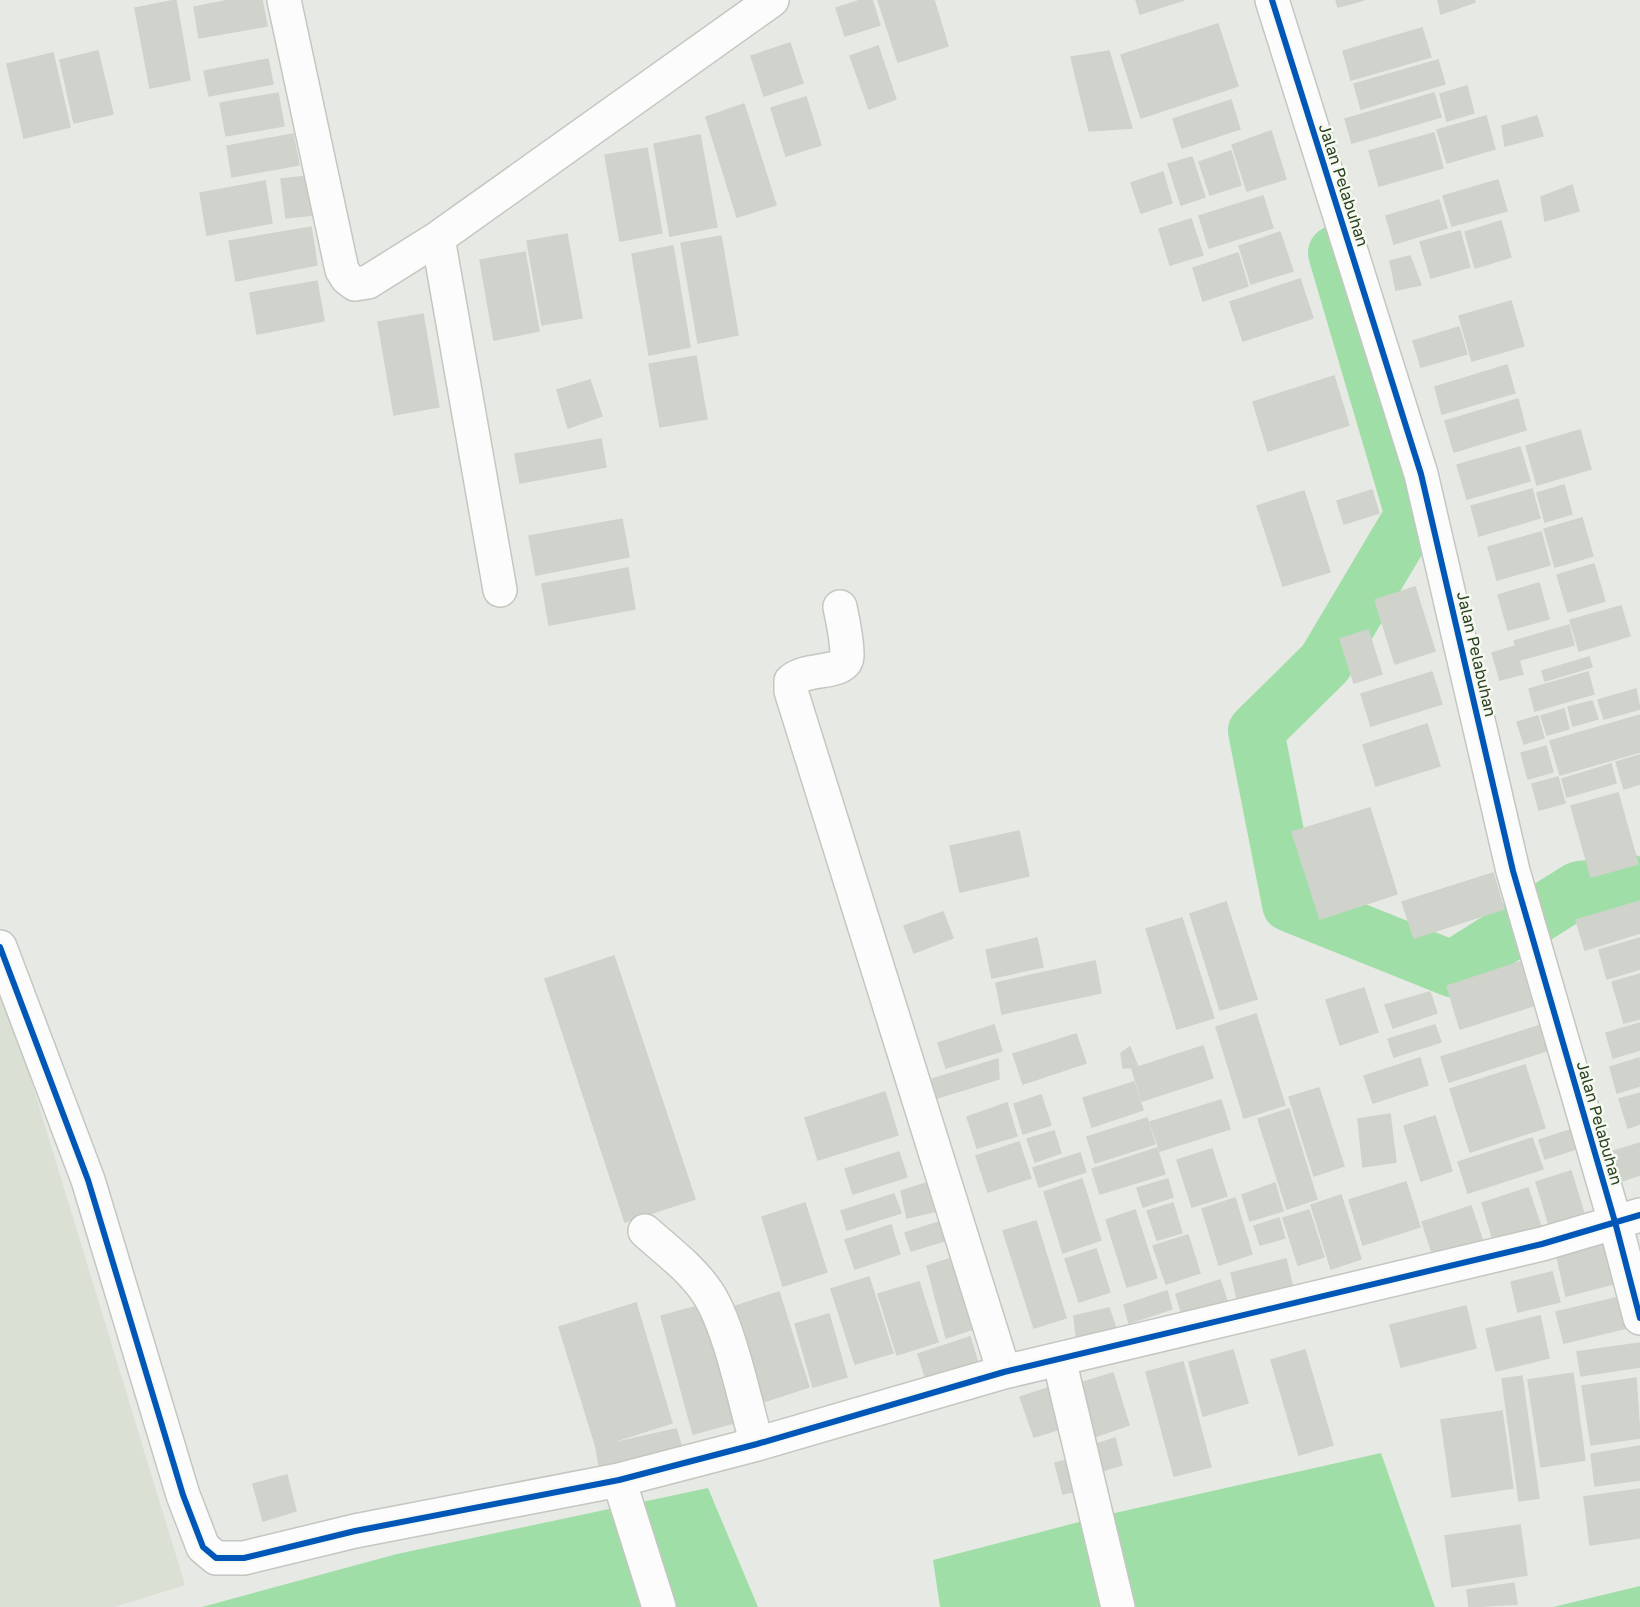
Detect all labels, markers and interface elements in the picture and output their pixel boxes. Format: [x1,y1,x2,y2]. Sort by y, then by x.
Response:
street label: Jalan Pelabuhan [1315,121,1373,249]
street label: Jalan Pelabuhan [1453,589,1501,719]
street label: Jalan Pelabuhan [1573,1059,1627,1187]

